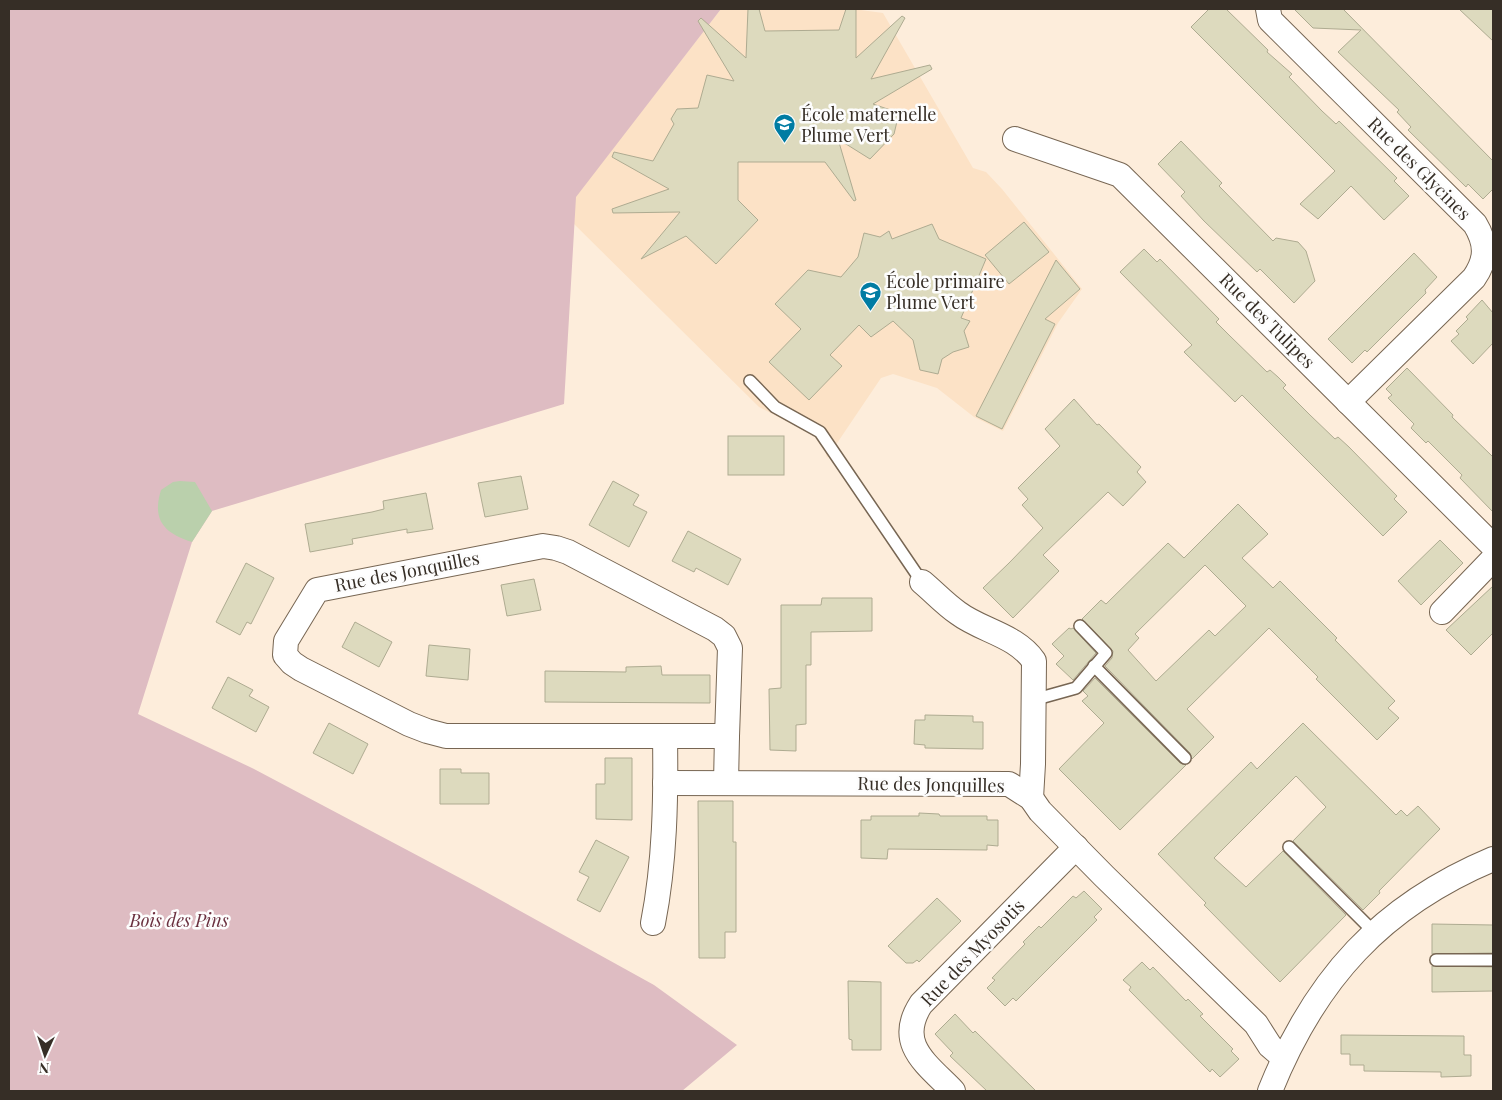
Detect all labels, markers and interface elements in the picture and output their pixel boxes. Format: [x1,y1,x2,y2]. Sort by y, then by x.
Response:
place label: École maternelle Plume Vert [801,102,936,147]
street label: Rue des Glycines [1363,112,1476,225]
school or university icon: École maternelle Plume Vert [773,113,797,144]
street label: Rue des Tulipes [1215,267,1321,373]
place label: École primaire Plume Vert [886,269,1005,314]
school or university icon: École primaire Plume Vert [858,280,882,311]
street label: Rue des Jonquilles [332,545,481,597]
street label: Rue des Jonquilles [857,771,1005,797]
street label: Rue des Myosotis [915,894,1029,1011]
park label: Bois des Pins [128,908,229,932]
north arrow [20,1030,70,1080]
text: N [39,1059,50,1078]

